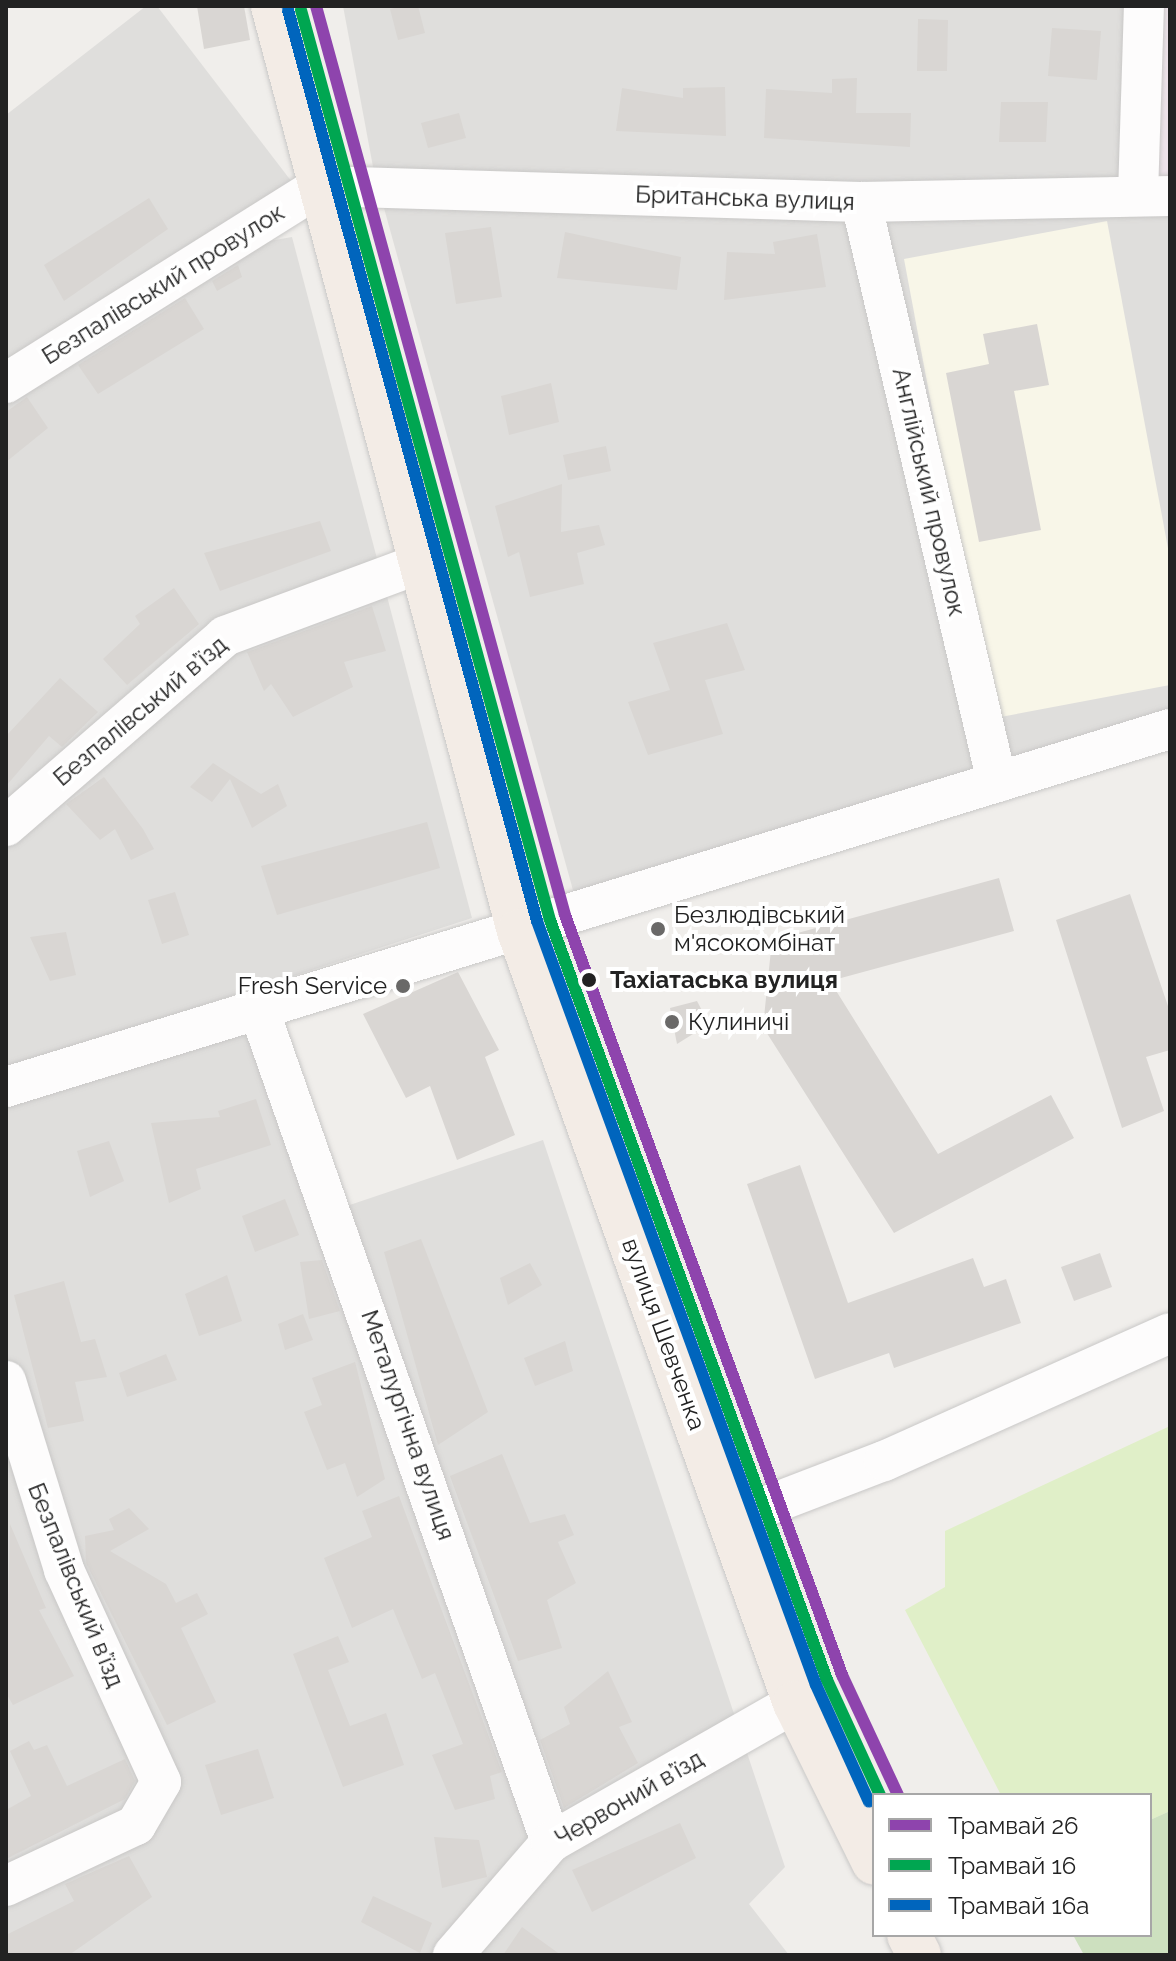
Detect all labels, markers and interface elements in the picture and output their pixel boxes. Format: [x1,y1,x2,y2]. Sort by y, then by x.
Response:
street label: Британська вулиця [635,180,855,216]
street label: Безпалівський провулок [37,198,289,370]
street label: Англійський провулок [886,365,972,619]
street label: Безпалівський в’їзд [47,630,233,792]
place label: Безлюдівський м'ясокомбінат [674,901,845,957]
marker: Безлюдівський м'ясокомбінат [649,920,667,938]
marker: Тахіатаська вулиця [575,966,603,994]
place label: Тахіатаська вулиця [610,966,838,994]
place label: Fresh Service [238,972,387,1000]
marker: Fresh Service [394,977,412,995]
place label: Кулиничі [688,1008,789,1036]
marker: Кулиничі [663,1013,681,1031]
street label: вулиця Шевченка [616,1234,712,1434]
street label: Металургічна вулиця [355,1306,461,1544]
street label: Безпалівський в’їзд [22,1479,130,1691]
street label: Червоний в’їзд [550,1744,708,1852]
legend [872,1793,1152,1937]
text: Трамвай 26 [948,1811,1078,1840]
text: Трамвай 16 [948,1851,1076,1880]
text: Трамвай 16a [948,1891,1089,1920]

